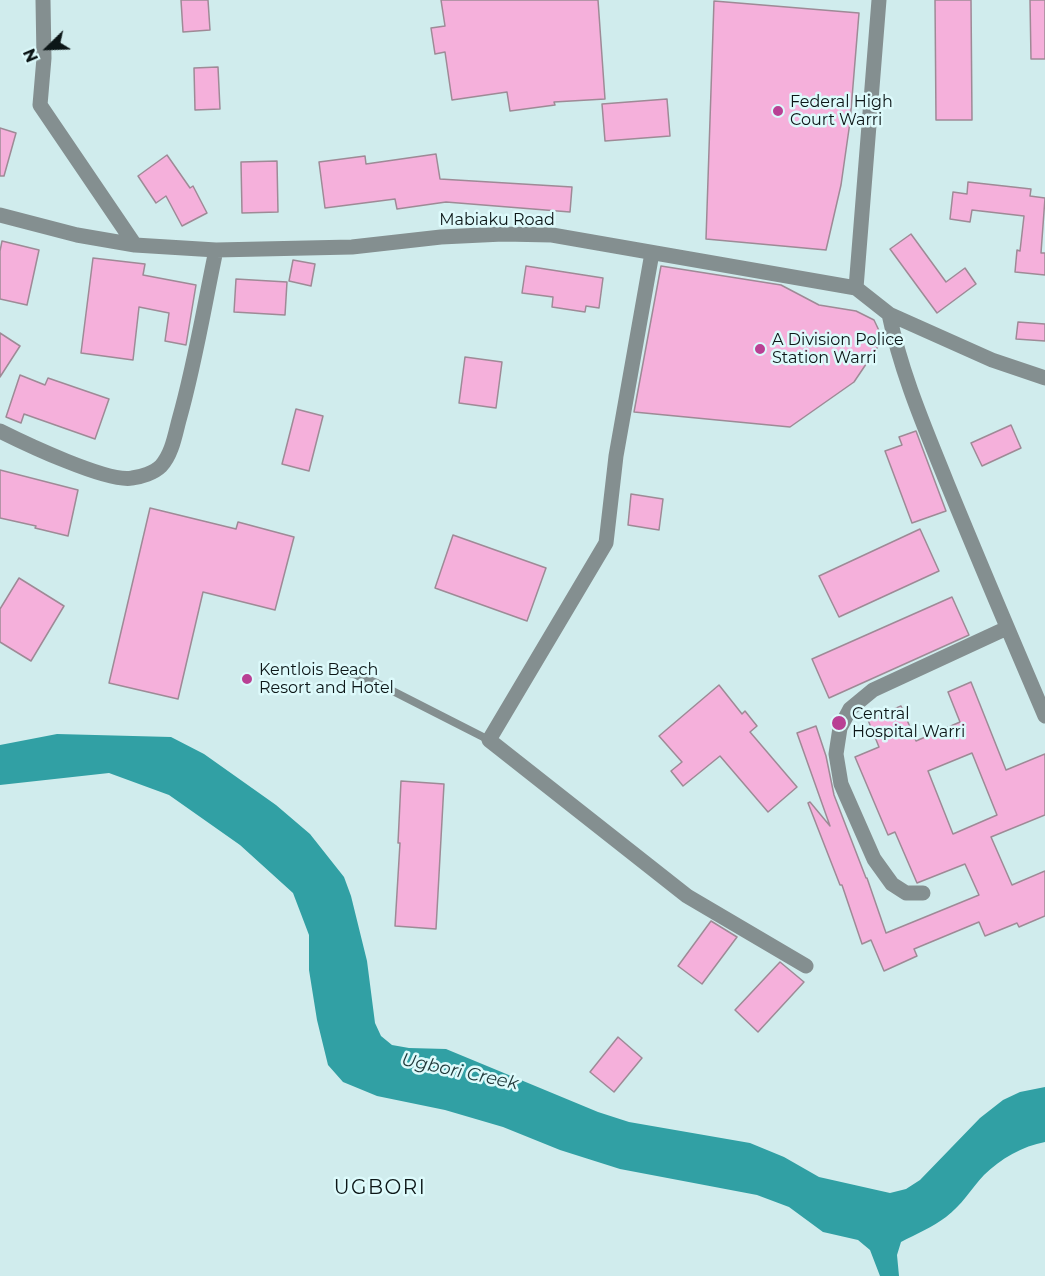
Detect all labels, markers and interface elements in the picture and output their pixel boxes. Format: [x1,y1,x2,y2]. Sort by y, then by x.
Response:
north arrow [18,18,78,78]
text: N [20,46,42,65]
place label: Federal High Court Warri [790,92,893,130]
marker: Federal High Court Warri [771,104,785,118]
street label: Mabiaku Road [439,210,555,230]
place label: A Division Police Station Warri [772,330,904,368]
marker: A Division Police Station Warri [753,342,767,356]
place label: Kentlois Beach Resort and Hotel [259,660,394,698]
marker: Kentlois Beach Resort and Hotel [240,672,254,686]
place label: Central Hospital Warri [852,704,965,742]
marker: Central Hospital Warri [830,714,848,732]
water label: Ugbori Creek [400,1049,520,1095]
district label: UGBORI [334,1176,426,1200]

